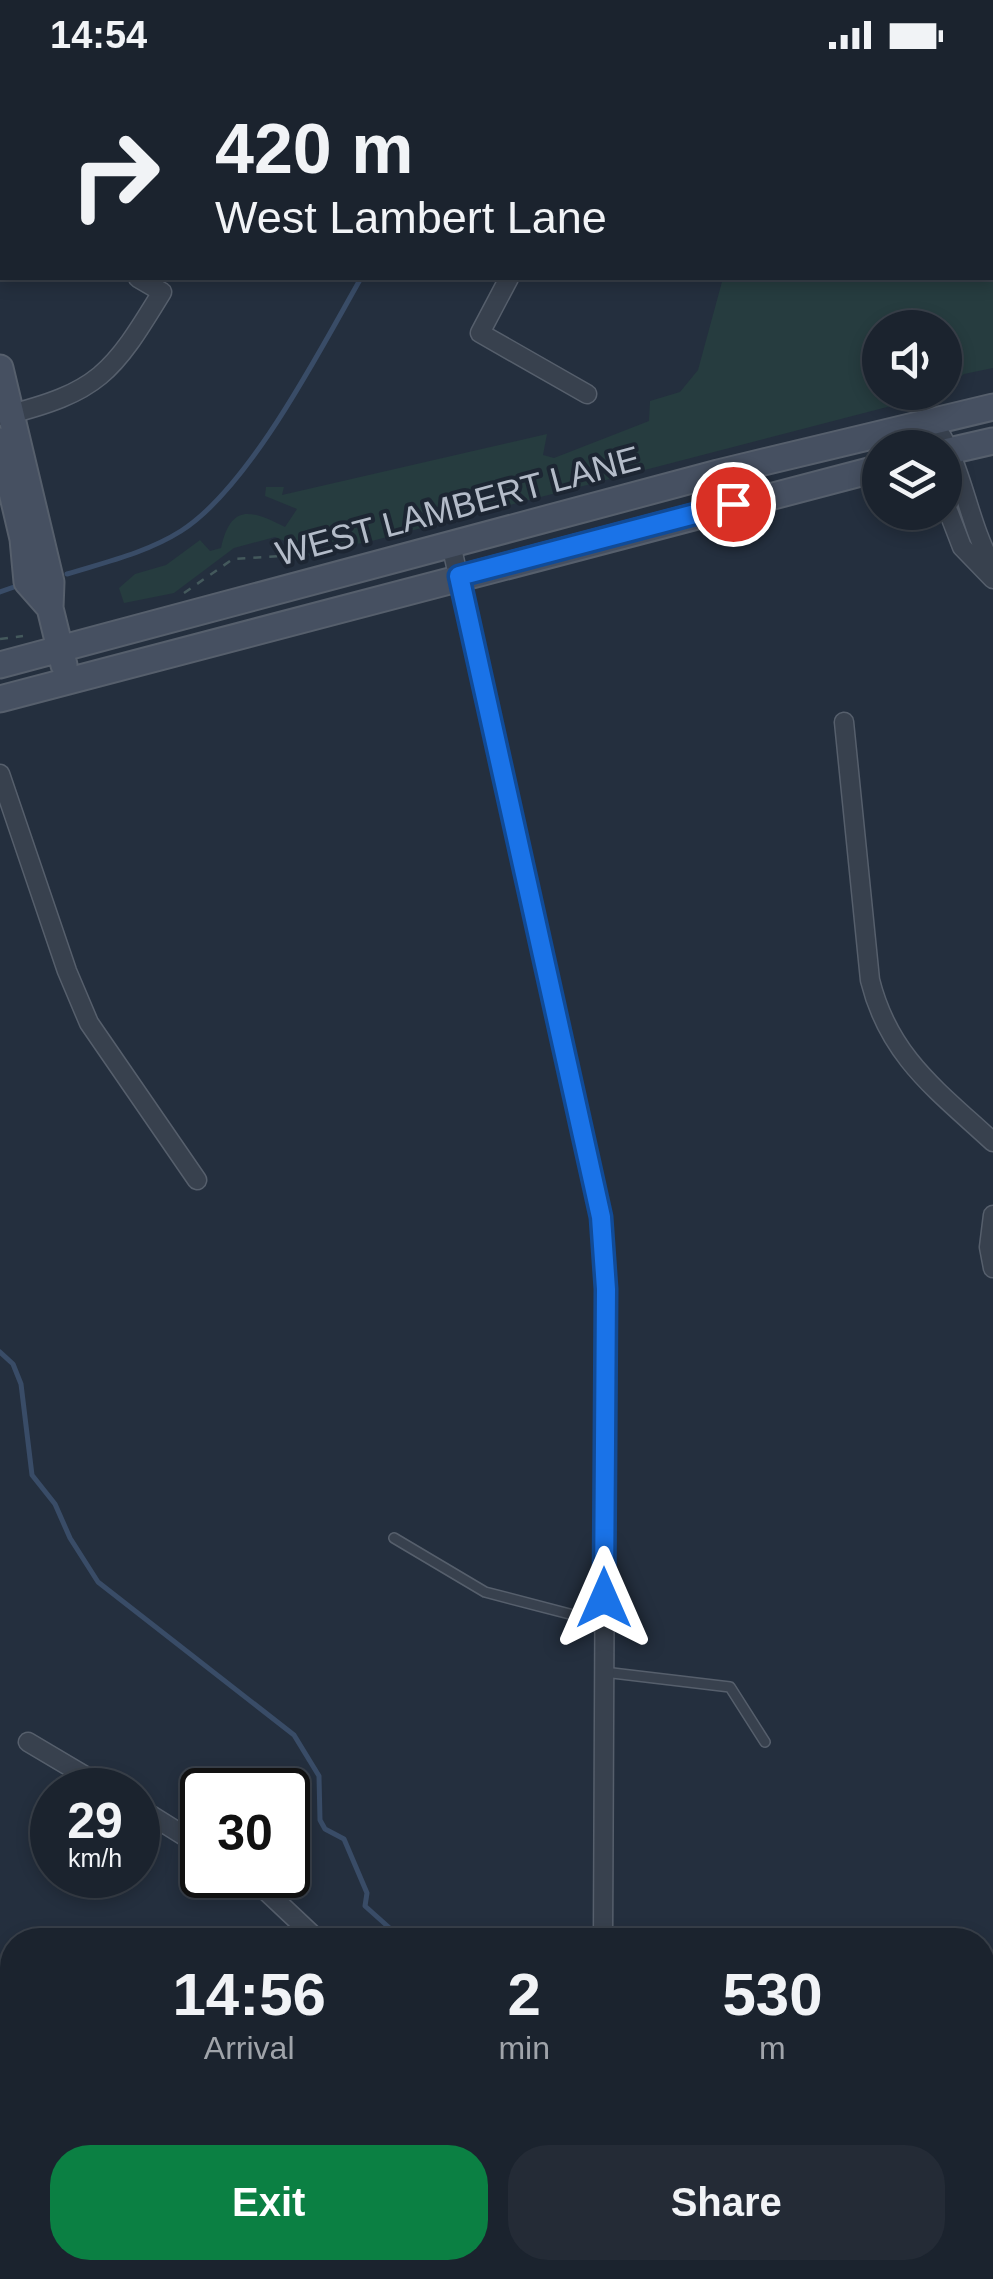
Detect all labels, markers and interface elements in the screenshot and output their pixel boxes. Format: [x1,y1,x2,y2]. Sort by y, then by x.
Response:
text: 14:54 [50,14,147,56]
icon: right [50,110,180,240]
text: 420 m [215,110,413,188]
text: West Lambert Lane [215,192,607,243]
map controls [862,310,962,530]
button: sound [862,310,962,410]
button: layers [862,430,962,530]
street label: WEST LAMBERT LANE [272,438,644,573]
pin [691,462,776,547]
icon: arrive [706,477,761,532]
position arrow [552,1546,656,1650]
speed limit sign: 30 [180,1768,310,1898]
text: 29 [67,1793,123,1849]
text: km/h [68,1844,122,1872]
text: 14:56 [172,1961,326,2028]
text: 2 [507,1961,541,2028]
text: 530 [722,1961,823,2028]
text: Arrival [204,2030,295,2066]
text: min [498,2030,550,2066]
text: m [759,2030,786,2066]
button: Exit [50,2145,488,2260]
button: Share [508,2145,945,2260]

